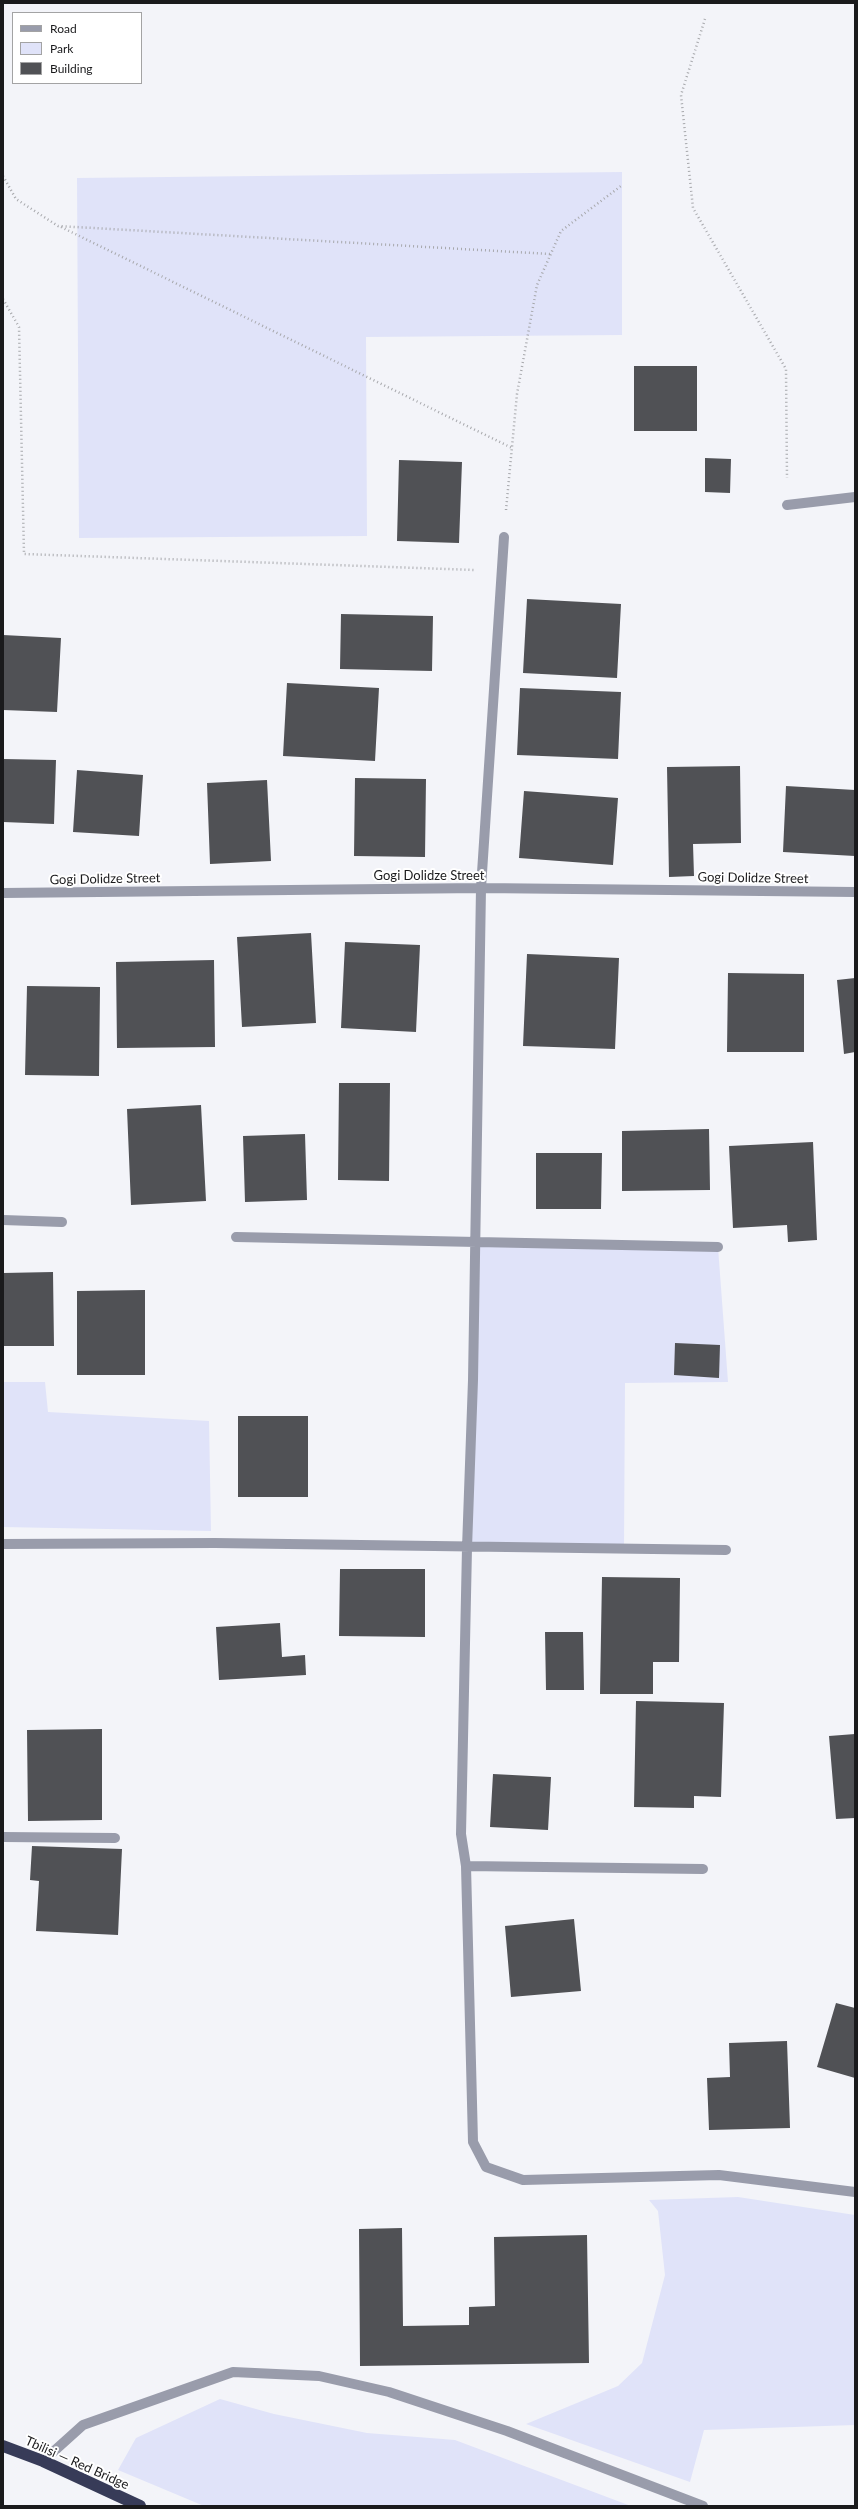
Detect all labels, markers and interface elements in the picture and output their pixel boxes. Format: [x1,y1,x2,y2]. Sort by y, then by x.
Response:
legend [12,12,142,84]
text: Road [50,21,77,36]
text: Park [50,41,73,56]
text: Building [50,61,93,76]
street label: Gogi Dolidze Street [374,868,484,884]
street label: Gogi Dolidze Street [697,869,809,887]
street label: Gogi Dolidze Street [49,870,161,888]
street label: Tbilisi — Red Bridge [23,2433,131,2493]

